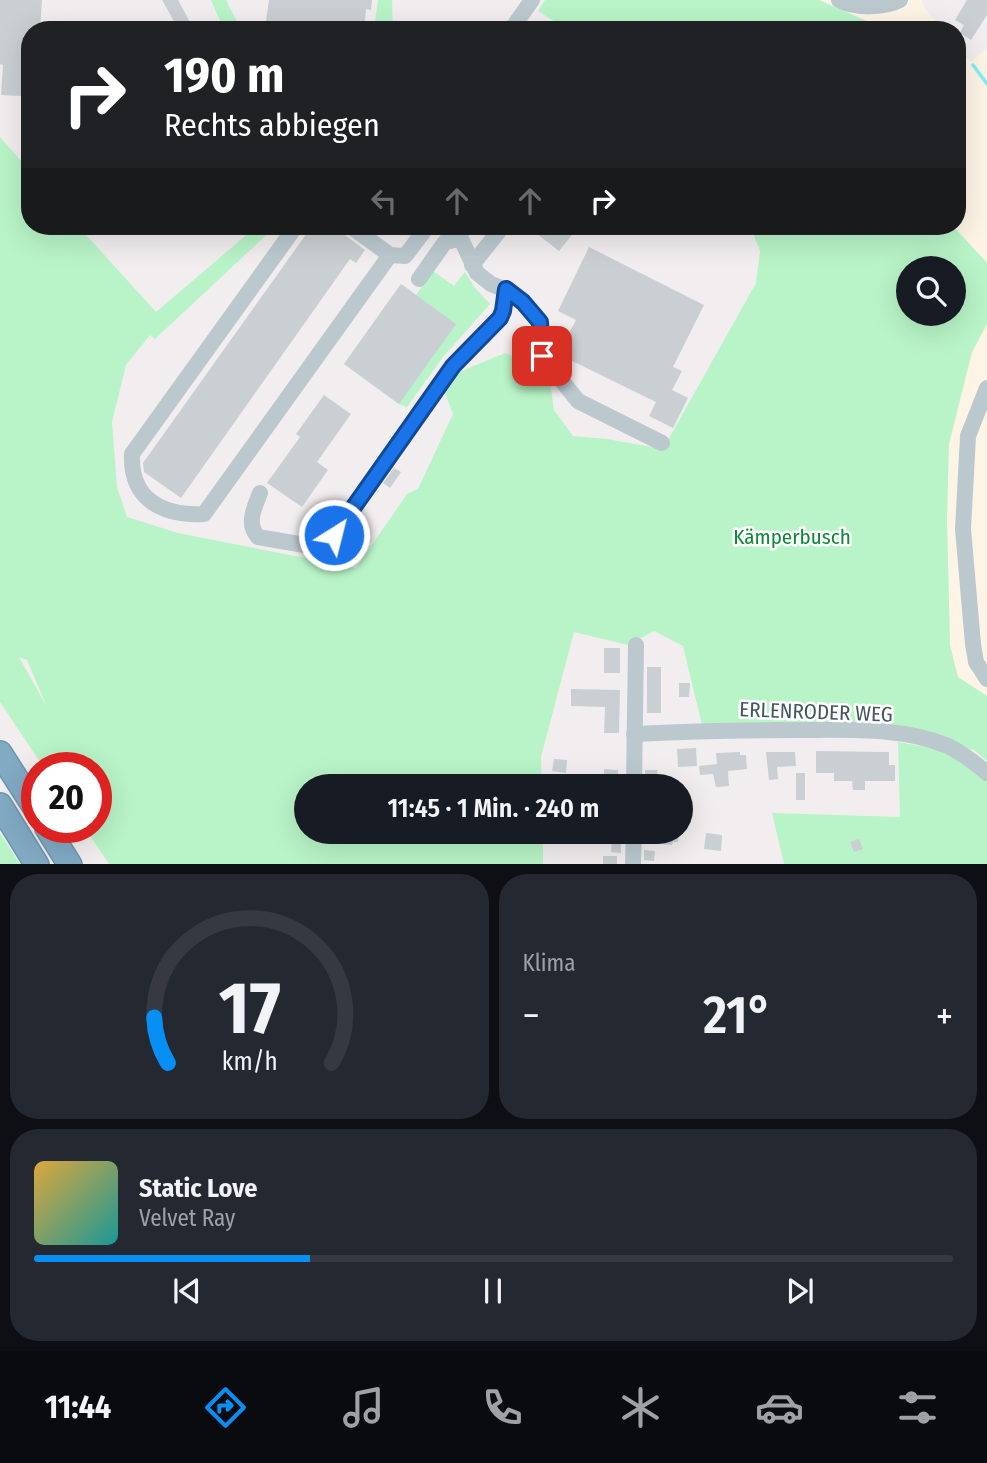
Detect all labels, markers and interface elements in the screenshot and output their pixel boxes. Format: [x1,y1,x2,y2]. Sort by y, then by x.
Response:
text: 190 m [164,46,284,105]
icon: right [49,49,140,140]
text: Rechts abbiegen [164,106,380,144]
icon: left [365,182,403,220]
icon: ahead [438,182,476,220]
icon: ahead [511,182,549,220]
icon: right [584,182,622,220]
map controls [896,256,966,326]
button: search [896,256,966,326]
pin [512,326,572,386]
icon: arrive [523,337,561,375]
position arrow [297,498,371,572]
park label: Kämperbusch [733,524,851,550]
street label: ERLENRODER WEG [739,696,893,728]
speed limit sign: 20 [21,752,112,843]
text: 11:45 · 1 Min. · 240 m [388,793,599,824]
text: Klima [523,949,576,977]
text: 17 [218,965,280,1052]
text: 21° [703,984,772,1047]
text: − [523,993,540,1039]
text: + [936,993,953,1039]
text: km/h [221,1046,277,1076]
text: Static Love [139,1173,257,1204]
text: Velvet Ray [139,1204,235,1232]
icon: previous [168,1272,206,1310]
icon: pause [474,1272,512,1310]
icon: next [781,1272,819,1310]
icon: directions [201,1383,250,1432]
icon: music [339,1383,388,1432]
icon: phone [478,1383,527,1432]
icon: climate [616,1383,665,1432]
icon: car [755,1383,804,1432]
icon: filters [893,1383,942,1432]
text: 11:44 [45,1388,111,1426]

